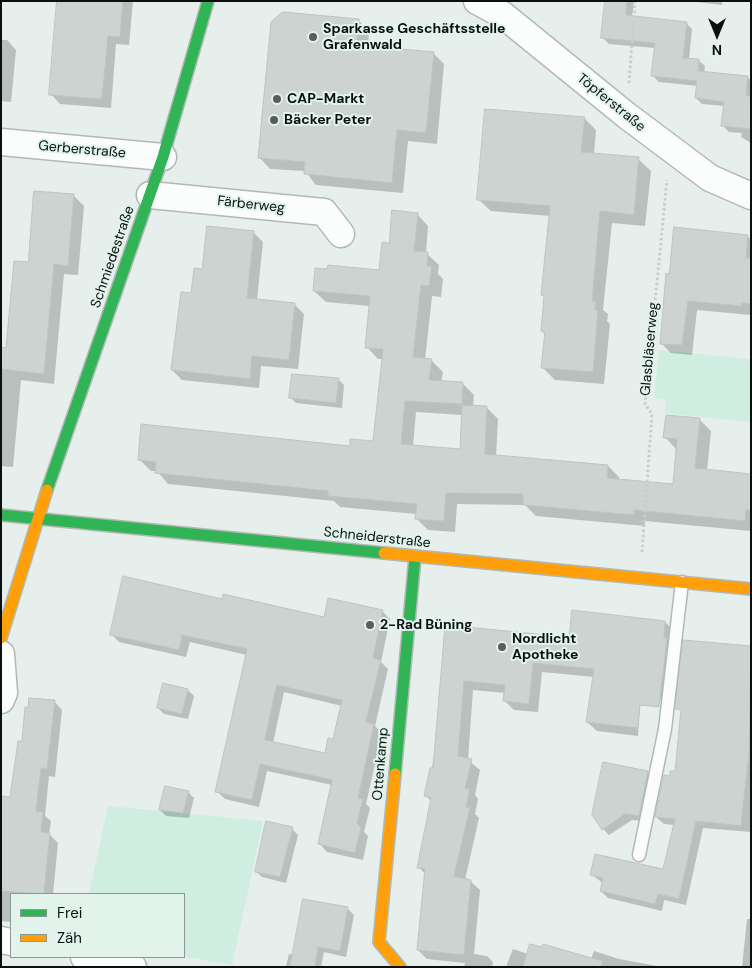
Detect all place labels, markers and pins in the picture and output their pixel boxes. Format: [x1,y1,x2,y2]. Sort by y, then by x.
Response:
place label: Sparkasse Geschäftsstelle Grafenwald [323,21,505,54]
marker: Sparkasse Geschäftsstelle Grafenwald [307,31,319,43]
place label: CAP-Markt [287,91,364,107]
marker: CAP-Markt [271,93,283,105]
place label: Bäcker Peter [284,112,371,128]
marker: Bäcker Peter [268,114,280,126]
place label: 2-Rad Büning [380,617,472,633]
marker: 2-Rad Büning [364,619,376,631]
place label: Nordlicht Apotheke [512,631,578,664]
marker: Nordlicht Apotheke [496,641,508,653]

